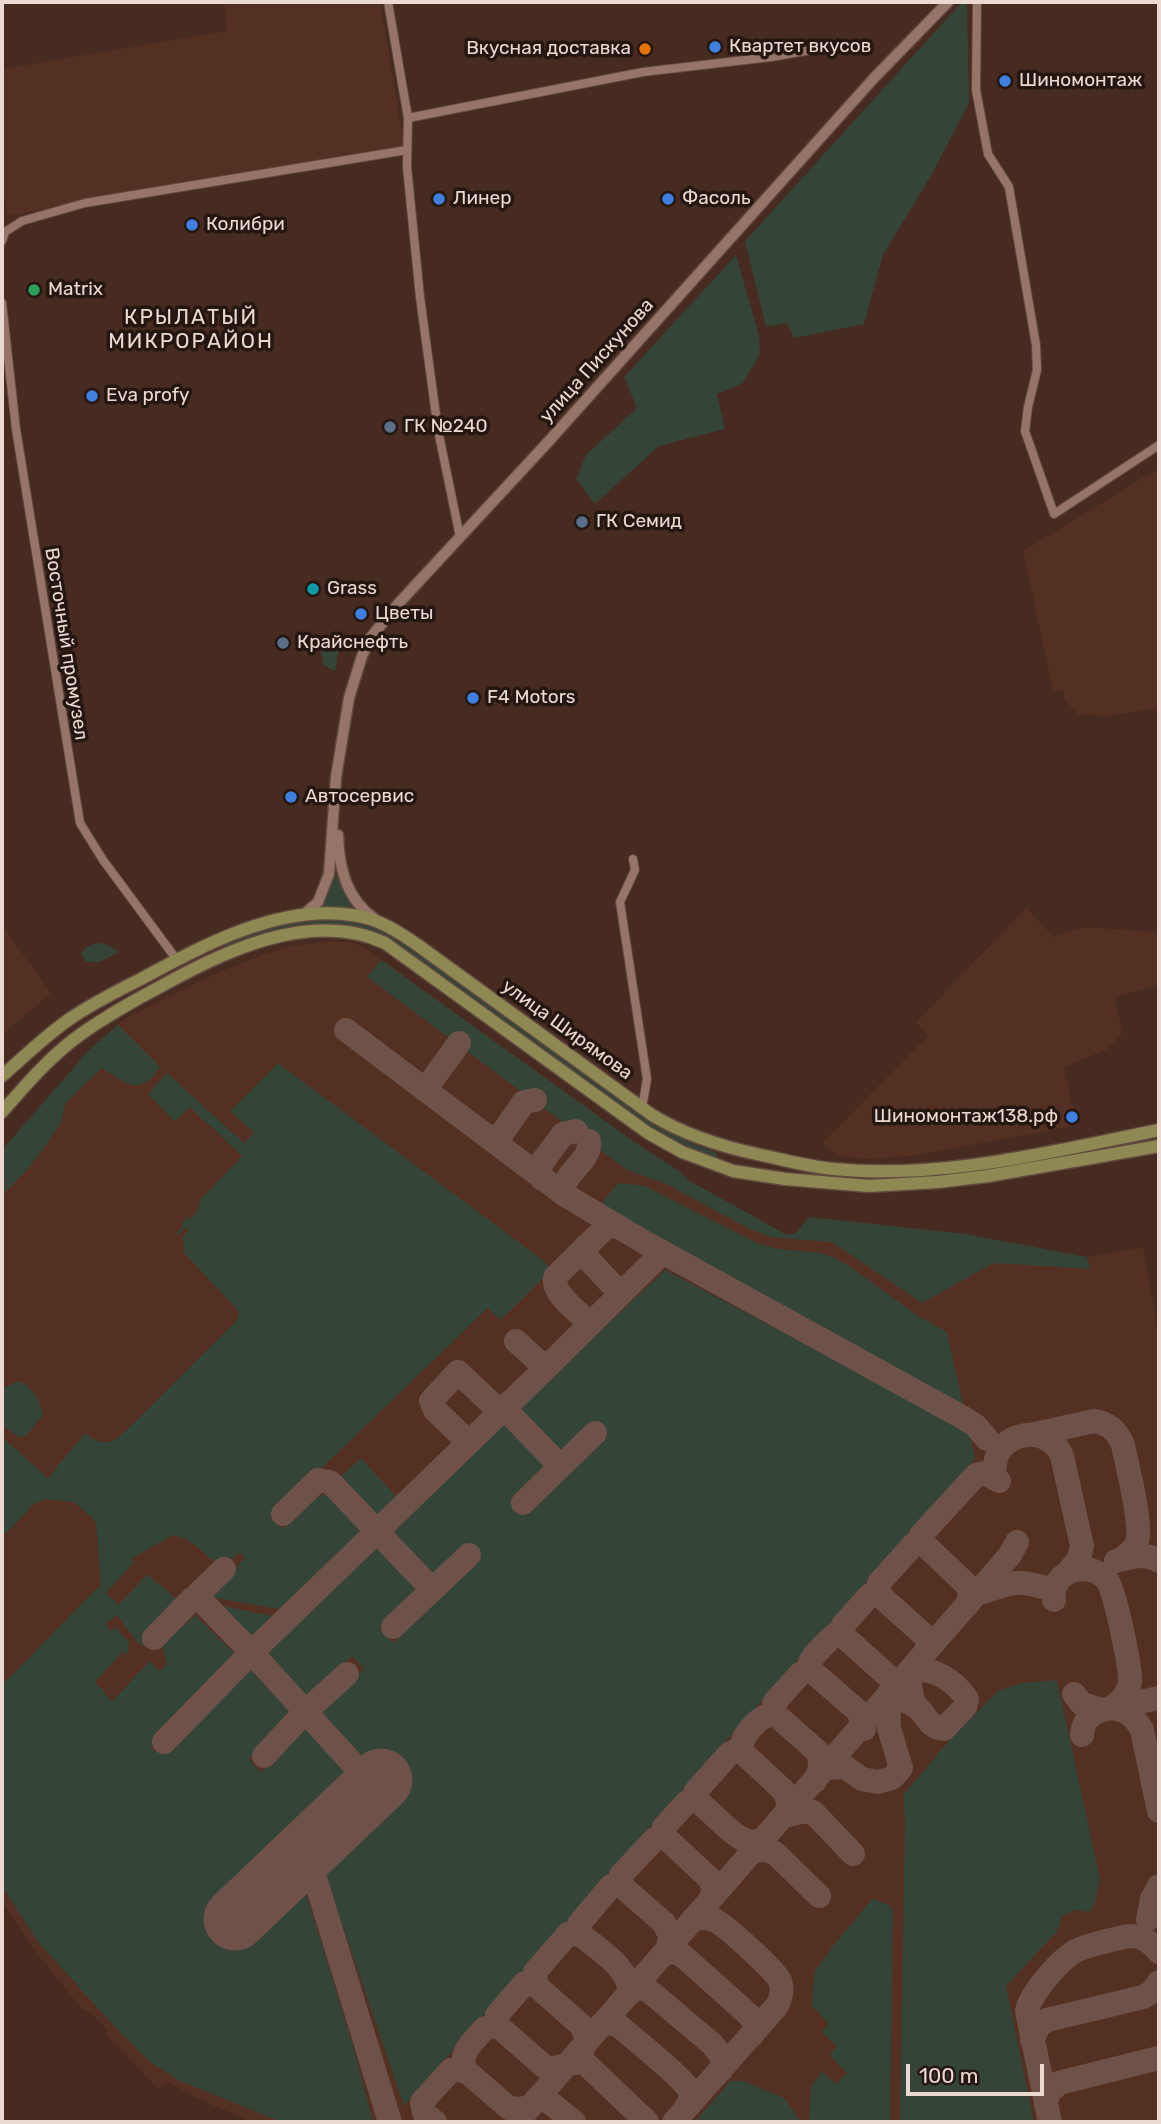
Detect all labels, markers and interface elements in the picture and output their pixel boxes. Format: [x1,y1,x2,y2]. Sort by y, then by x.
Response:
place label: Квартет вкусов [729,36,871,58]
place label: Вкусная доставка [466,38,631,60]
marker: Квартет вкусов [707,39,723,55]
marker: Вкусная доставка [637,41,653,57]
place label: Шиномонтаж [1019,70,1142,92]
marker: Шиномонтаж [997,73,1013,89]
place label: Линер [453,188,512,210]
place label: Фасоль [682,188,751,210]
marker: Линер [431,191,447,207]
marker: Фасоль [660,191,676,207]
place label: Колибри [206,214,285,236]
marker: Колибри [184,217,200,233]
place label: Matrix [48,279,103,301]
marker: Matrix [26,282,42,298]
street label: улица Пискунова [535,294,659,428]
district label: КРЫЛАТЫЙ МИКРОРАЙОН [109,305,273,355]
place label: Eva profy [106,385,189,407]
marker: Eva profy [84,388,100,404]
place label: ГК №240 [404,416,488,438]
marker: ГК №240 [382,419,398,435]
place label: ГК Семид [596,511,682,533]
marker: ГК Семид [574,514,590,530]
street label: Восточный промузел [40,546,92,742]
place label: Grass [327,578,377,600]
marker: Grass [305,581,321,597]
place label: Цветы [375,603,433,625]
marker: Цветы [353,606,369,622]
place label: Крайснефть [297,632,408,654]
marker: Крайснефть [275,635,291,651]
place label: F4 Motors [487,687,576,709]
marker: F4 Motors [465,690,481,706]
place label: Автосервис [305,786,414,808]
marker: Автосервис [283,789,299,805]
street label: улица Ширямова [497,975,637,1085]
place label: Шиномонтаж138.рф [874,1106,1058,1128]
marker: Шиномонтаж138.рф [1064,1109,1080,1125]
scale bar [909,2050,1047,2094]
text: 100 m [919,2063,978,2088]

